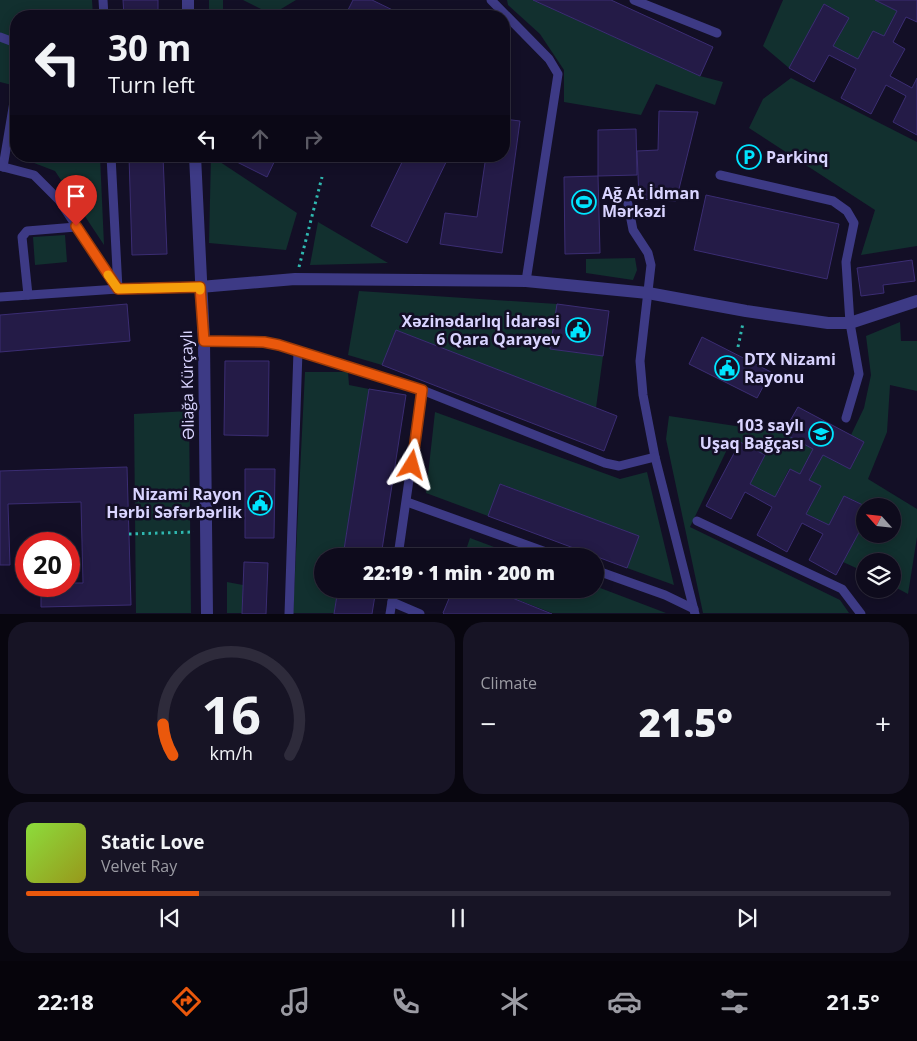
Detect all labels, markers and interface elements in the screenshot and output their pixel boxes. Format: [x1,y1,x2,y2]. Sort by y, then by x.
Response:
text: 30 m [108,24,191,71]
icon: left [25,30,90,95]
text: Turn left [108,69,195,99]
icon: left [193,125,221,153]
icon: ahead [246,125,274,153]
icon: right [299,125,327,153]
parking icon: Parkinq [736,144,762,170]
place label: Parkinq [766,146,828,168]
pin [55,175,97,226]
icon: arrive [62,182,90,210]
place label: Ağ At İdman Mərkəzi [602,182,700,222]
sports icon: Ağ At İdman Mərkəzi [571,189,597,215]
place label: Xəzinədarlıq İdarəsi 6 Qara Qarayev [401,310,561,350]
public building icon: Xəzinədarlıq İdarəsi 6 Qara Qarayev [565,317,591,343]
street label: Əliağa Kürçaylı [175,330,199,440]
place label: DTX Nizami Rayonu [744,348,836,388]
public building icon: DTX Nizami Rayonu [714,355,740,381]
place label: 103 saylı Uşaq Bağçası [700,414,804,454]
school or university icon: 103 saylı Uşaq Bağçası [808,421,834,447]
position arrow [385,438,437,490]
place label: Nizami Rayon Hərbi Səfərbərlik [106,483,242,523]
public building icon: Nizami Rayon Hərbi Səfərbərlik [247,490,273,516]
north arrow [856,498,901,542]
map controls [856,498,901,598]
speed limit sign: 20 [15,532,80,597]
button: layers [856,553,901,598]
text: 22:19 · 1 min · 200 m [363,560,555,586]
text: Climate [481,672,537,694]
text: 16 [202,678,261,749]
text: 21.5° [639,696,733,748]
text: − [481,704,497,742]
text: + [875,704,891,742]
text: km/h [210,741,253,765]
text: Static Love [101,829,204,855]
text: Velvet Ray [101,855,177,877]
icon: previous [156,904,184,932]
icon: pause [444,904,472,932]
icon: next [733,904,761,932]
icon: directions [169,984,204,1019]
icon: music [278,984,313,1019]
icon: phone [388,984,423,1019]
icon: climate [497,984,532,1019]
icon: car [607,984,642,1019]
icon: filters [717,984,752,1019]
text: 22:18 [37,986,94,1016]
text: 21.5° [826,986,880,1016]

